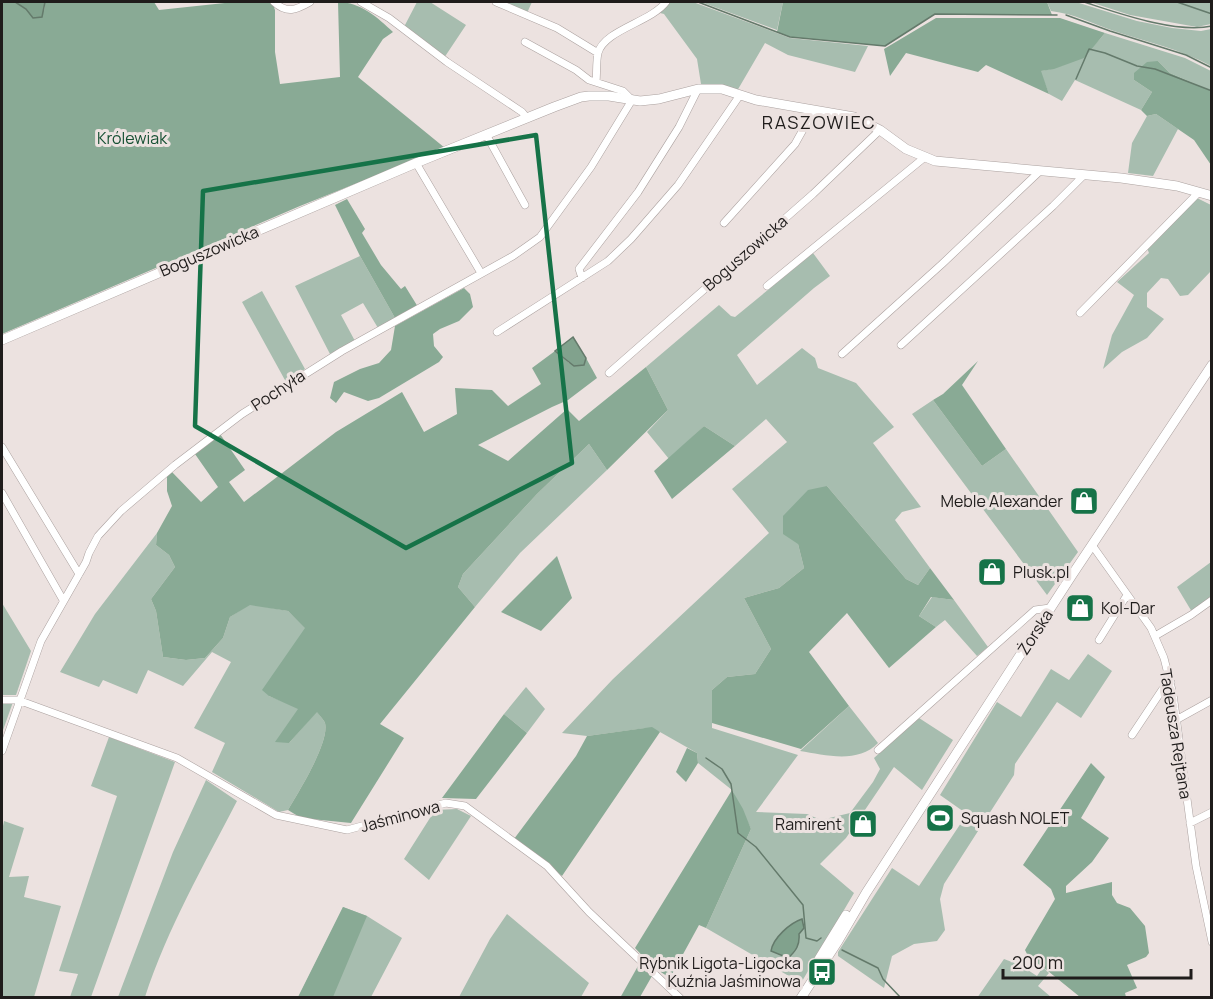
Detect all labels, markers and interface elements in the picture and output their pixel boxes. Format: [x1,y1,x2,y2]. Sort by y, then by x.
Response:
district label: RASZOWIEC [762,110,876,134]
park label: Królewiak [97,127,168,149]
street label: Boguszowicka [698,210,792,296]
street label: Boguszowicka [156,220,262,282]
street label: Pochyła [247,364,309,416]
shop icon: Meble Alexander [1068,485,1100,517]
place label: Meble Alexander [940,490,1063,512]
shop icon: Plusk.pl [976,556,1008,588]
place label: Plusk.pl [1013,561,1070,583]
shop icon: Kol-Dar [1064,592,1096,624]
place label: Kol-Dar [1101,597,1155,619]
street label: Żorska [1012,605,1058,659]
street label: Tadeusza Rejtana [1155,667,1197,801]
street label: Jaśminowa [358,795,442,837]
sports icon: Squash NOLET [924,802,956,834]
place label: Squash NOLET [961,807,1070,829]
shop icon: Ramirent [847,808,879,840]
place label: Ramirent [775,813,842,835]
scale bar [1003,942,1190,980]
text: 200 m [1012,950,1063,974]
place label: Rybnik Ligota-Ligocka Kuźnia Jaśminowa [639,952,801,992]
bus stop icon: Rybnik Ligota-Ligocka Kuźnia Jaśminowa [806,956,838,988]

